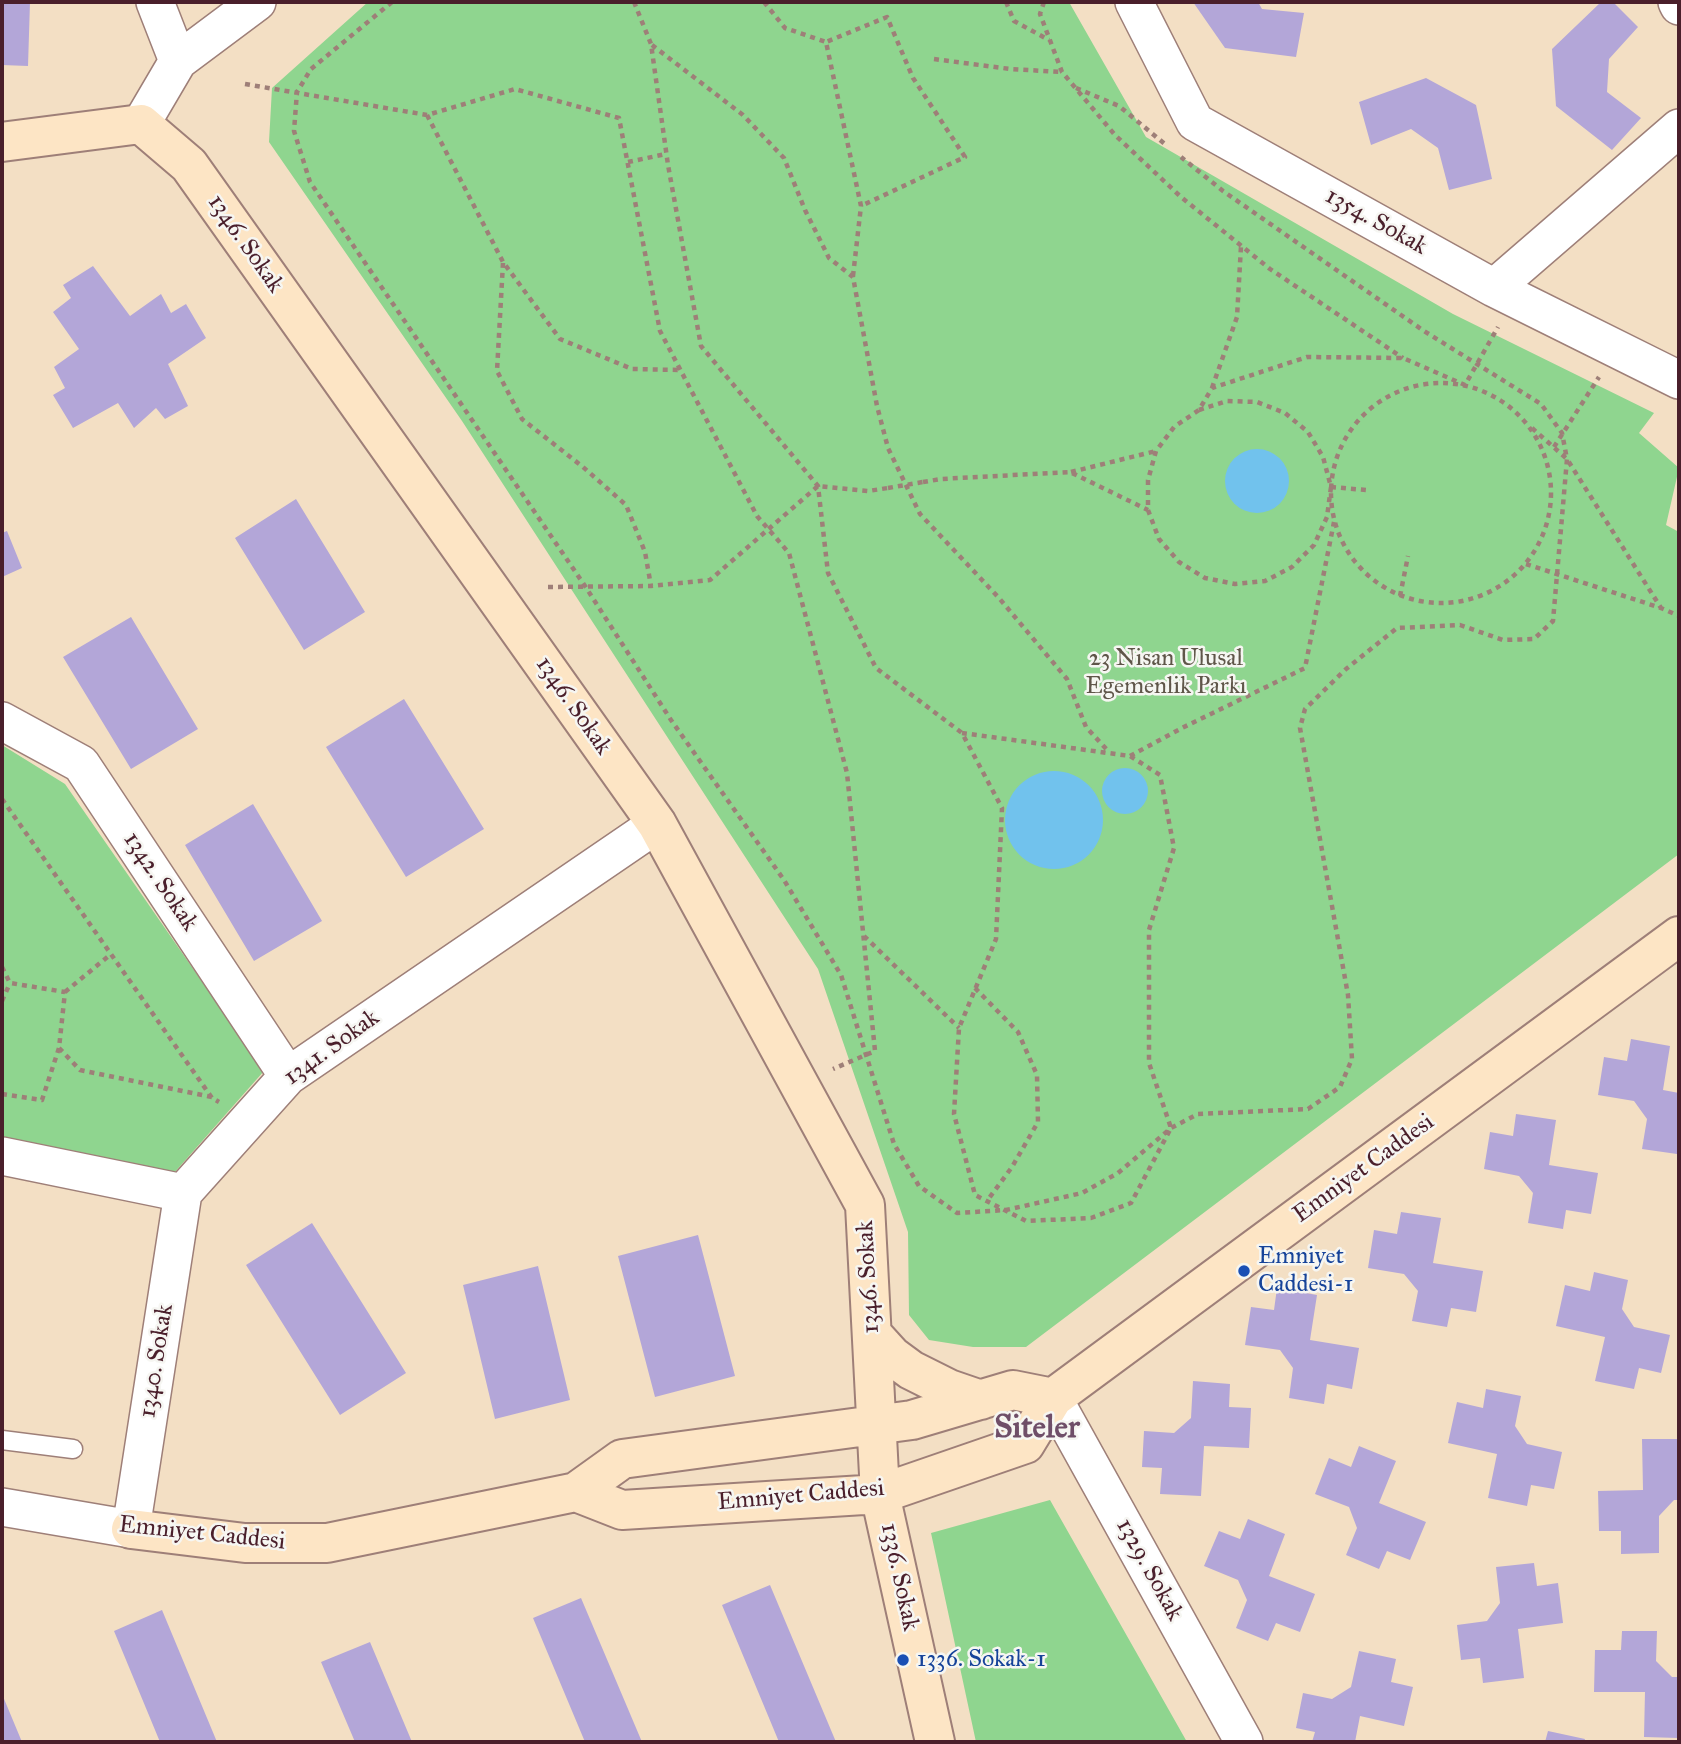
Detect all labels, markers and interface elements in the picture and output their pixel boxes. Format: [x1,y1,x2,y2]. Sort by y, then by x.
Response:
street label: 1354. Sokak [1320,182,1432,262]
street label: 1346. Sokak [201,189,289,299]
park label: 23 Nisan Ulusal Egemenlik Parkı [1086,645,1246,701]
street label: 1346. Sokak [529,651,617,761]
street label: 1342. Sokak [116,827,204,937]
street label: 1341. Sokak [279,1004,385,1092]
street label: Emniyet Caddesi [1288,1108,1440,1230]
street label: 1346. Sokak [852,1220,886,1334]
place label: Emniyet Caddesi-1 [1258,1243,1353,1299]
marker: Emniyet Caddesi-1 [1236,1263,1252,1279]
street label: 1340. Sokak [134,1302,180,1420]
district label: Siteler [994,1410,1080,1448]
street label: Emniyet Caddesi [716,1474,886,1518]
street label: Emniyet Caddesi [117,1511,287,1557]
street label: 1329. Sokak [1109,1514,1189,1626]
street label: 1336. Sokak [874,1520,924,1634]
place label: 1336. Sokak-1 [917,1646,1046,1674]
marker: 1336. Sokak-1 [895,1652,911,1668]

